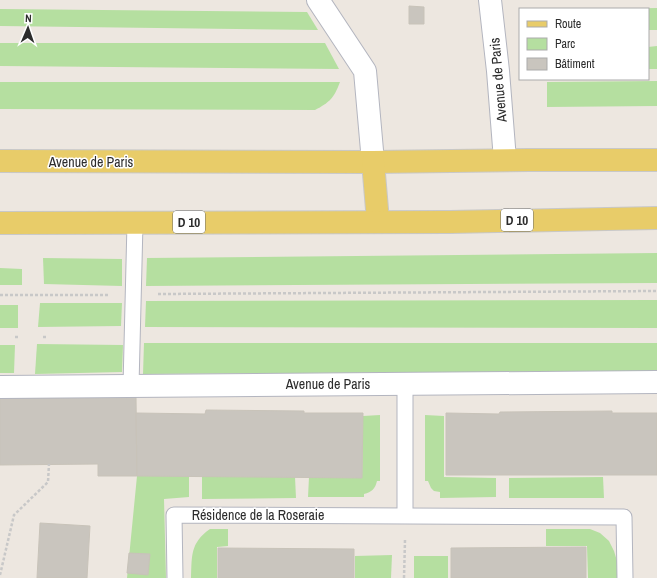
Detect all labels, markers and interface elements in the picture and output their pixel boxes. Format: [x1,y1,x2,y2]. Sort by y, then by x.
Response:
north arrow [8,8,48,48]
legend [519,8,649,80]
text: N [25,11,32,25]
text: Route [555,16,581,32]
text: Parc [555,36,575,52]
street label: Avenue de Paris [485,37,511,124]
text: Bâtiment [555,56,595,72]
street label: Avenue de Paris [48,153,134,171]
road number: D 10 [501,209,533,231]
road number: D 10 [173,211,205,233]
street label: Avenue de Paris [285,375,371,393]
street label: Résidence de la Roseraie [192,506,324,524]

